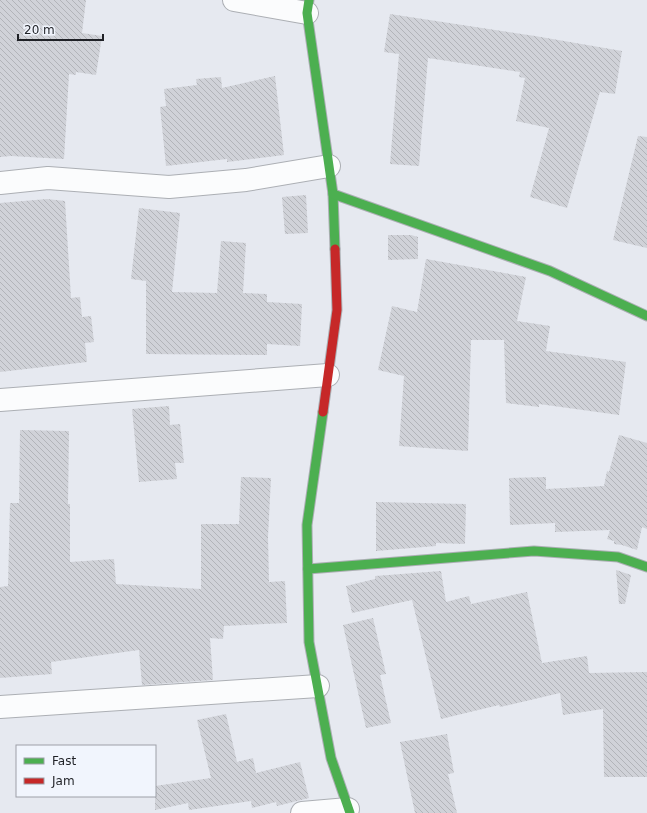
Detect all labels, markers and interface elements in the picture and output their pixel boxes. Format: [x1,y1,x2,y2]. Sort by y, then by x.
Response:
scale bar [18,16,103,42]
text: 20 m [24,23,55,37]
legend [16,745,156,797]
text: Fast [52,754,76,768]
text: Jam [51,774,75,788]

